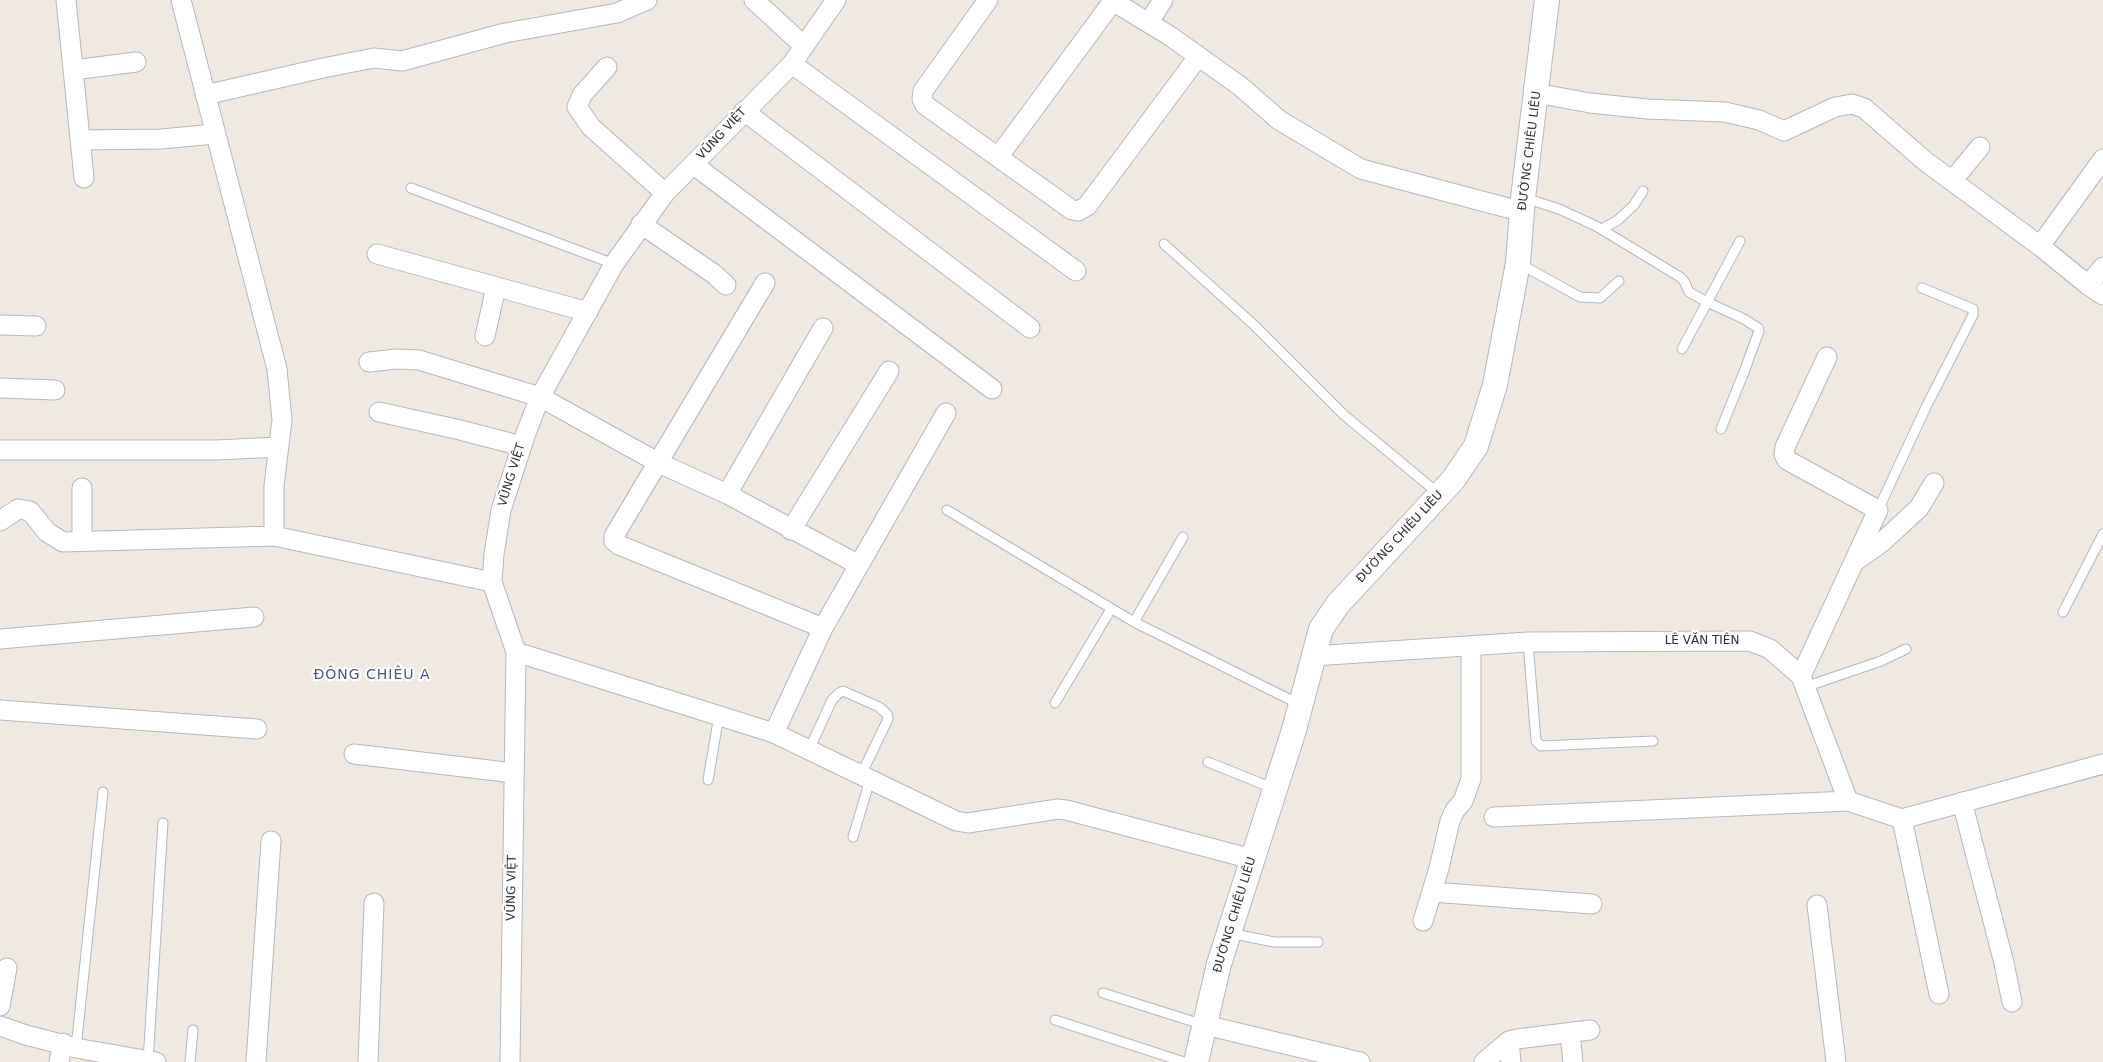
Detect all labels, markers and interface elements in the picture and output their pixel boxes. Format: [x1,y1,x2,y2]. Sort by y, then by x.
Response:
street label: ĐƯỜNG CHIÊU LIÊU [1516,90,1544,212]
street label: VŨNG VIỆT [694,105,750,163]
street label: VŨNG VIỆT [496,441,528,509]
street label: ĐƯỜNG CHIÊU LIÊU [1354,488,1446,586]
street label: LÊ VĂN TIÊN [1665,634,1739,648]
district label: ĐÔNG CHIÊU A [312,667,432,683]
street label: VŨNG VIỆT [504,855,520,921]
street label: ĐƯỜNG CHIÊU LIÊU [1211,855,1259,975]

